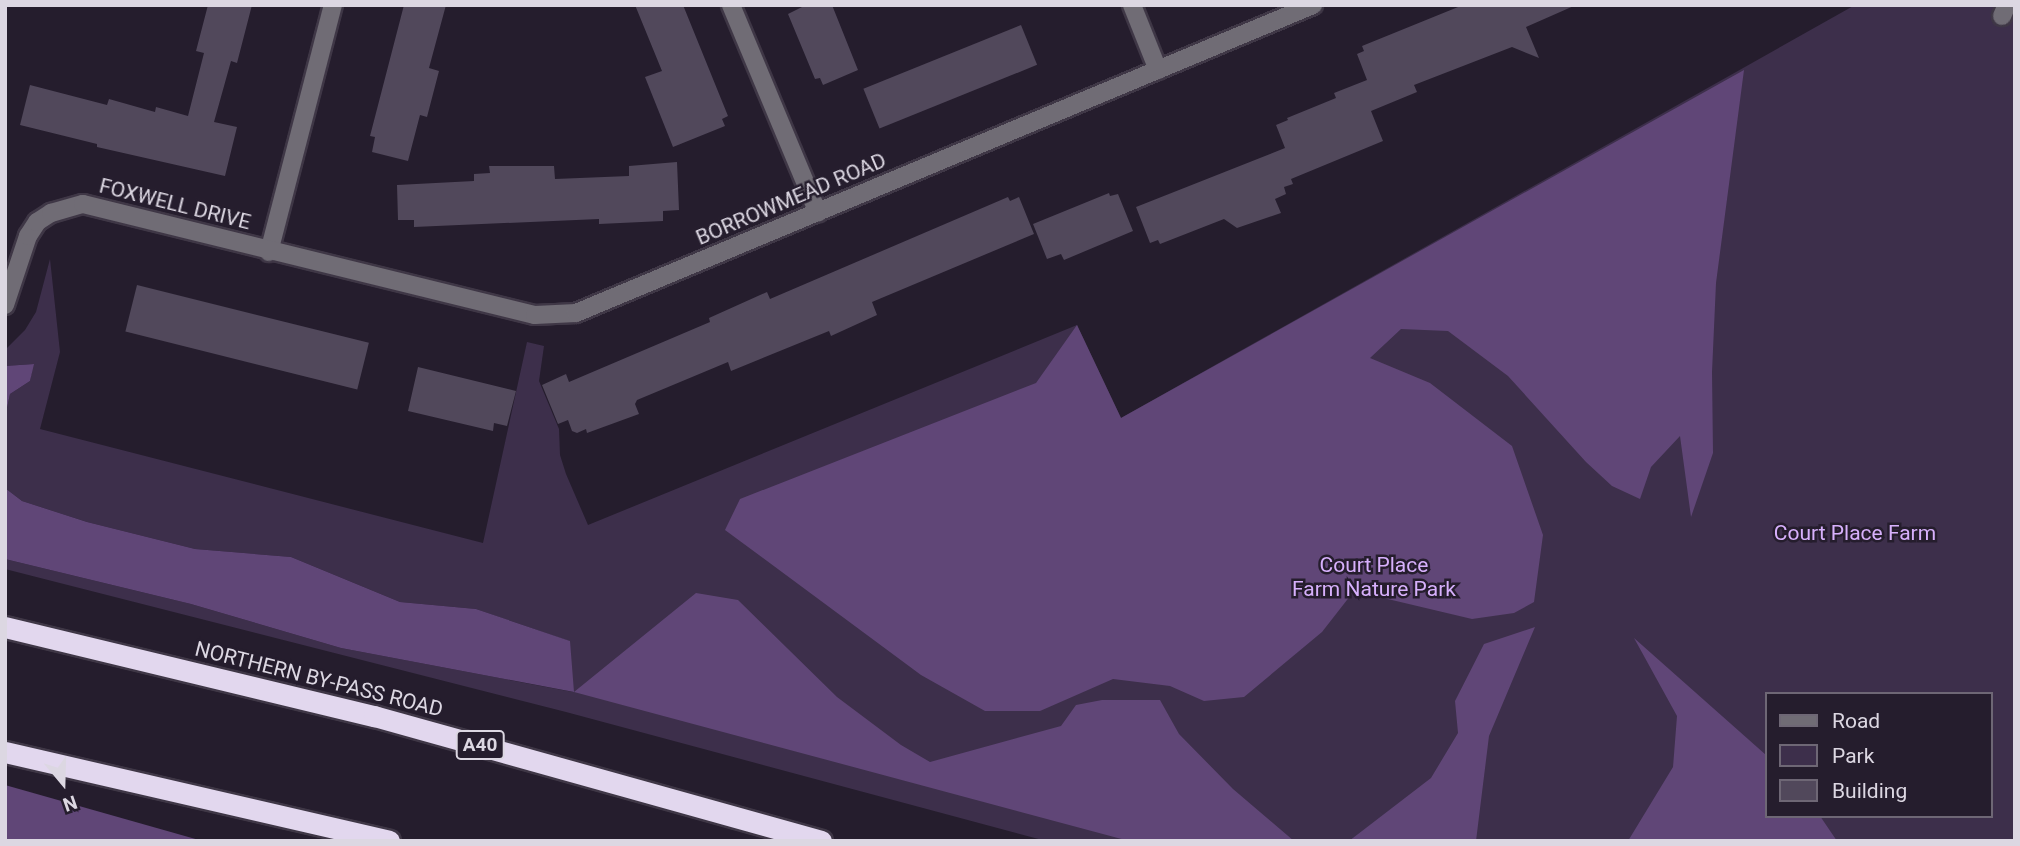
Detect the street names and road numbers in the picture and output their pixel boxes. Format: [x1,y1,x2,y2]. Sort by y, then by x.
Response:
street label: BORROWMEAD ROAD [692,148,890,250]
street label: FOXWELL DRIVE [97,173,253,235]
street label: NORTHERN BY-PASS ROAD [192,636,446,722]
road number: A40 [456,730,504,760]

